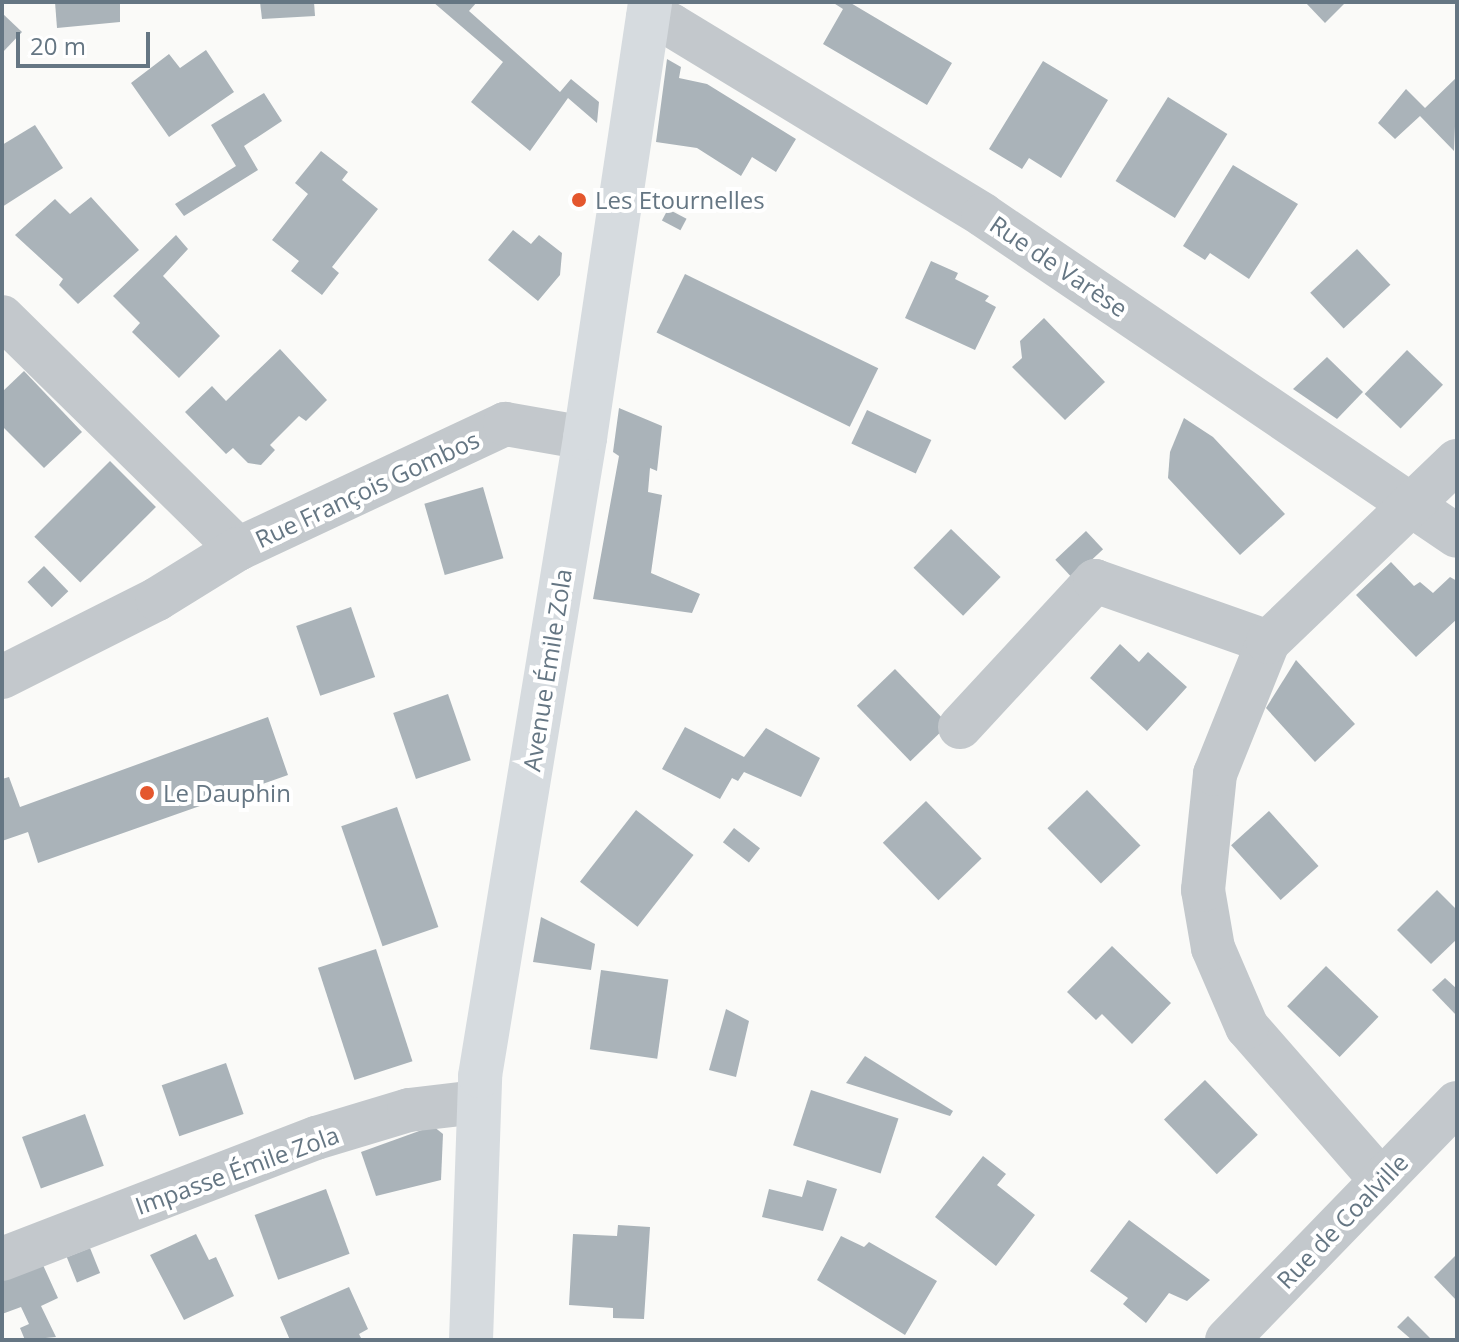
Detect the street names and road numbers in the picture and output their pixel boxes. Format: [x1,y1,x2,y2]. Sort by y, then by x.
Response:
street label: Rue de Varèse [985,209,1133,323]
street label: Rue François Gombos [250,424,484,554]
street label: Avenue Émile Zola [517,567,577,773]
street label: Impasse Émile Zola [131,1120,343,1220]
street label: Rue de Coalville [1270,1148,1414,1294]

